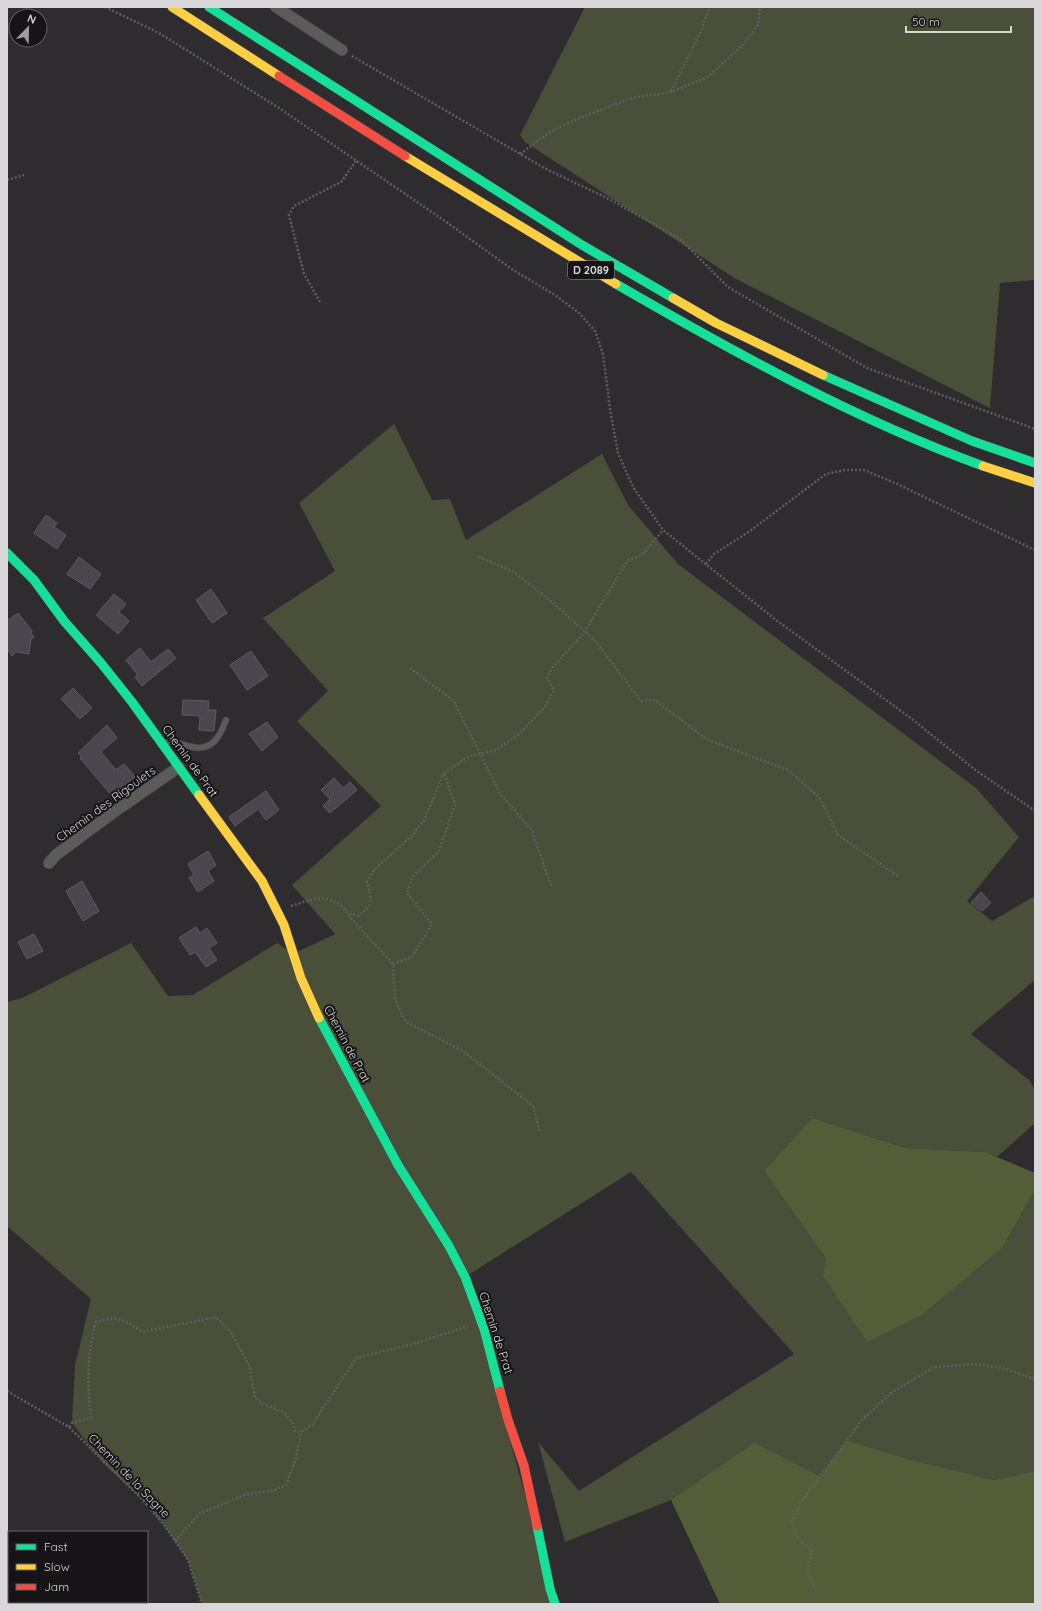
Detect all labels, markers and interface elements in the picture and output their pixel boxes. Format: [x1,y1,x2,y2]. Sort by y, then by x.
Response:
north arrow [8,8,48,48]
scale bar [906,8,1011,34]
text: N [25,11,38,27]
text: 50 m [912,14,940,29]
road number: D 2089 [568,261,614,279]
street label: Chemin de Prat [159,722,222,800]
street label: Chemin des Rigoulets [53,762,159,845]
street label: Chemin de Prat [321,1003,374,1085]
street label: Chemin de Prat [476,1290,517,1376]
street label: Chemin de la Sagne [85,1431,173,1521]
legend [8,1531,148,1603]
text: Fast [44,1539,68,1554]
text: Slow [44,1559,70,1574]
text: Jam [44,1579,69,1594]

